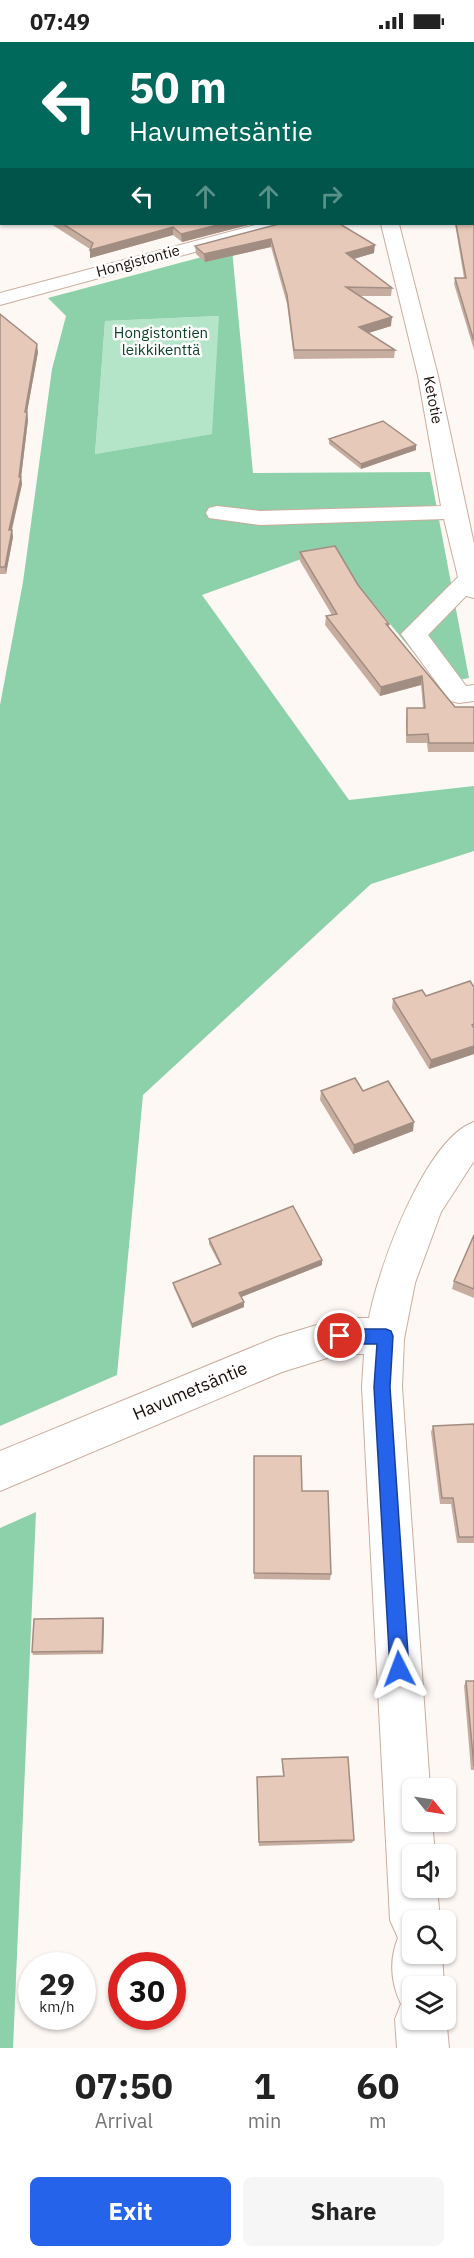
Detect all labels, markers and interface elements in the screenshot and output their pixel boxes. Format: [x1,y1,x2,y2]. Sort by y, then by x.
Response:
text: 07:49 [30,7,90,36]
text: 50 m [129,60,227,115]
icon: left [30,66,108,144]
text: Havumetsäntie [129,113,313,148]
icon: left [126,180,159,213]
icon: ahead [189,180,222,213]
icon: ahead [252,180,285,213]
icon: right [315,180,348,213]
street label: Hongistontie [94,240,182,281]
park label: Hongistontien leikkikenttä [114,323,208,359]
street label: Ketotie [420,374,447,425]
pin [314,1310,365,1361]
icon: arrive [323,1319,356,1352]
street label: Havumetsäntie [129,1356,251,1425]
position arrow [367,1637,431,1701]
north arrow [402,1778,456,1832]
map controls [402,1778,456,2030]
button: sound [402,1844,456,1898]
button: search [402,1910,456,1964]
speed limit sign: 30 [108,1952,186,2030]
text: 29 [39,1964,75,2003]
button: layers [402,1976,456,2030]
text: km/h [39,1997,75,2016]
text: 07:50 [75,2062,173,2109]
text: 1 [254,2062,275,2109]
text: 60 [356,2062,399,2109]
text: Arrival [95,2107,153,2134]
text: min [248,2107,281,2134]
text: m [369,2107,386,2134]
button: Exit [30,2177,231,2246]
button: Share [243,2177,444,2246]

